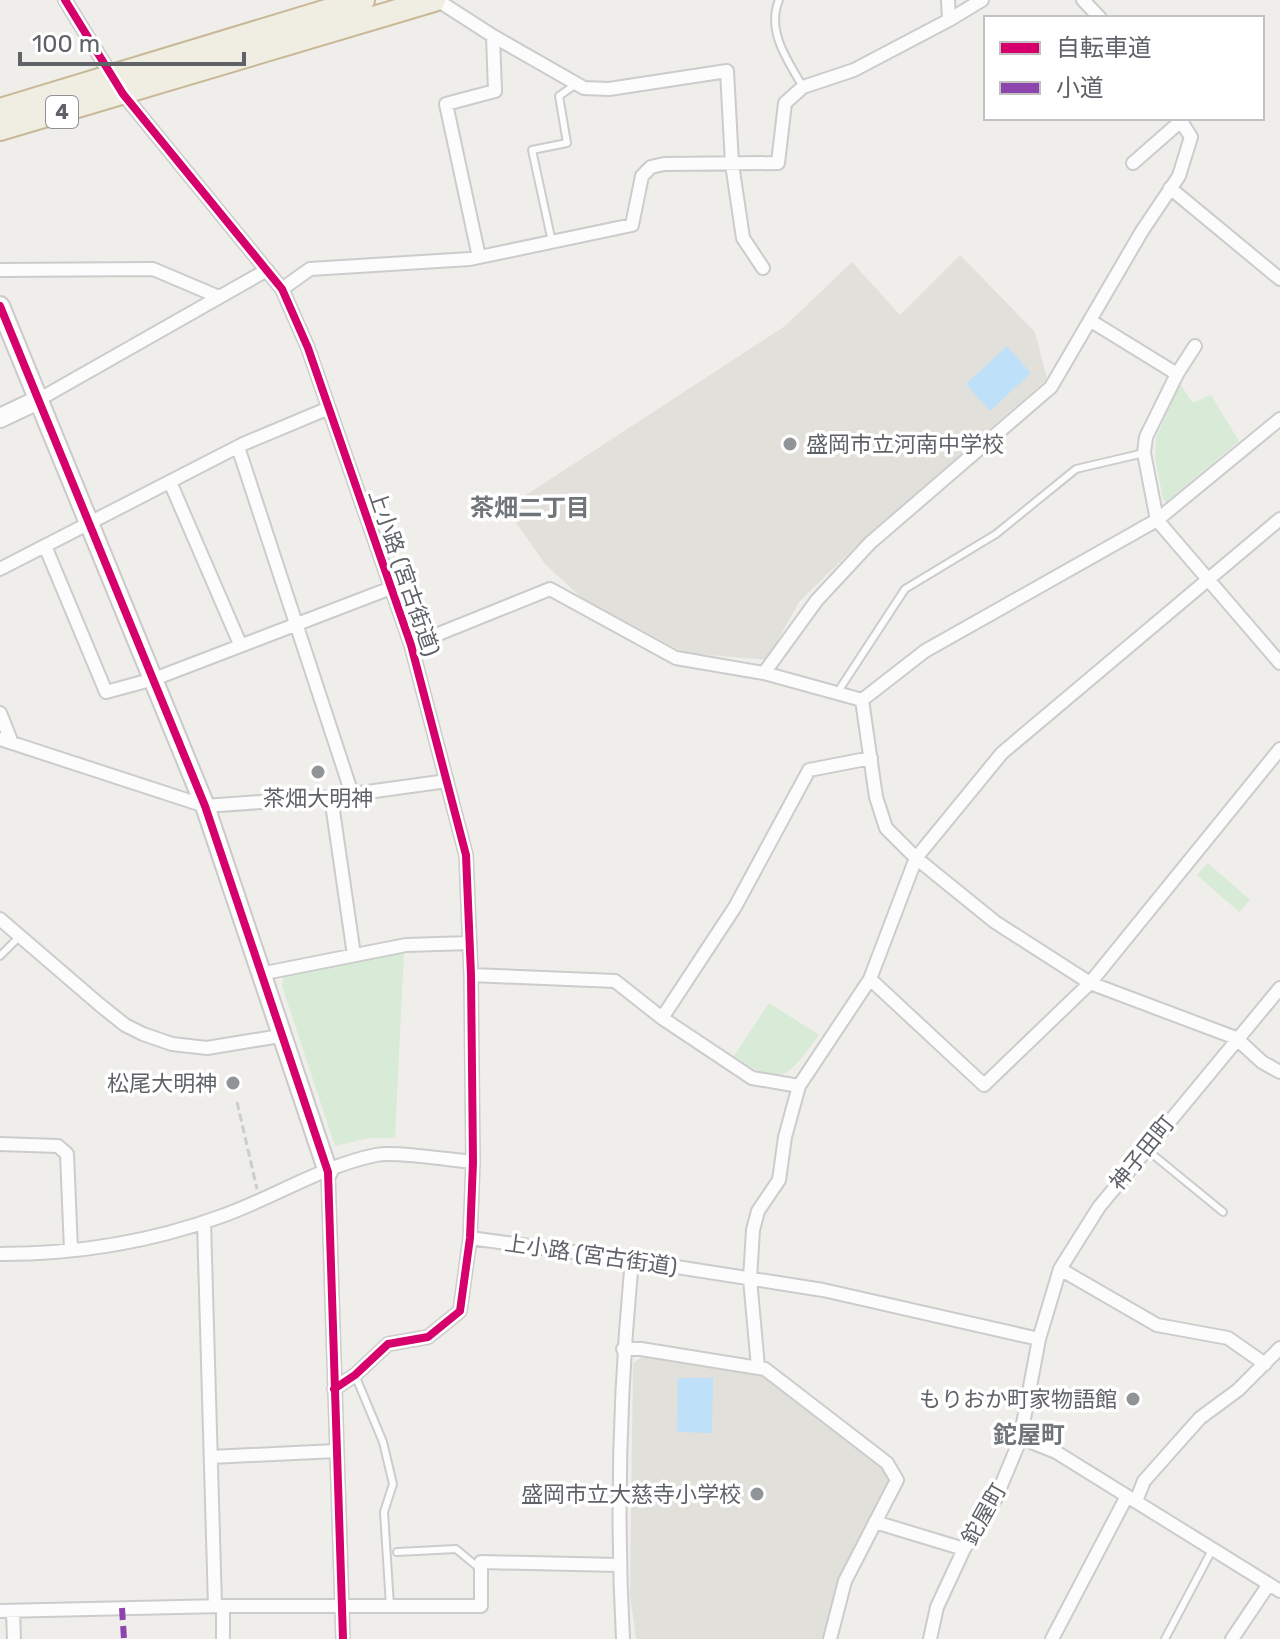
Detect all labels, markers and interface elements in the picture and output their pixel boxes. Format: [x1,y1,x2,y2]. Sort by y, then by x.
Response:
scale bar [20,16,244,66]
legend [984,16,1264,120]
text: 100 m [32,30,100,58]
text: 自転車道 [1056,34,1152,62]
text: 小道 [1056,74,1104,102]
road number: 4 [46,96,78,128]
place label: 盛岡市立河南中学校 [806,431,1004,458]
marker: 盛岡市立河南中学校 [781,435,799,453]
street label: 上小路 (宮古街道) [363,486,445,660]
district label: 茶畑二丁目 [470,494,590,522]
marker: 茶畑大明神 [309,763,327,781]
place label: 茶畑大明神 [263,785,373,812]
place label: 松尾大明神 [107,1070,217,1097]
marker: 松尾大明神 [224,1074,242,1092]
street label: 神子田町 [1104,1110,1180,1196]
street label: 上小路 (宮古街道) [503,1230,679,1280]
place label: もりおか町家物語館 [919,1386,1117,1413]
marker: もりおか町家物語館 [1124,1390,1142,1408]
district label: 鉈屋町 [993,1421,1065,1449]
street label: 鉈屋町 [956,1479,1012,1549]
place label: 盛岡市立大慈寺小学校 [521,1481,741,1508]
marker: 盛岡市立大慈寺小学校 [748,1485,766,1503]

